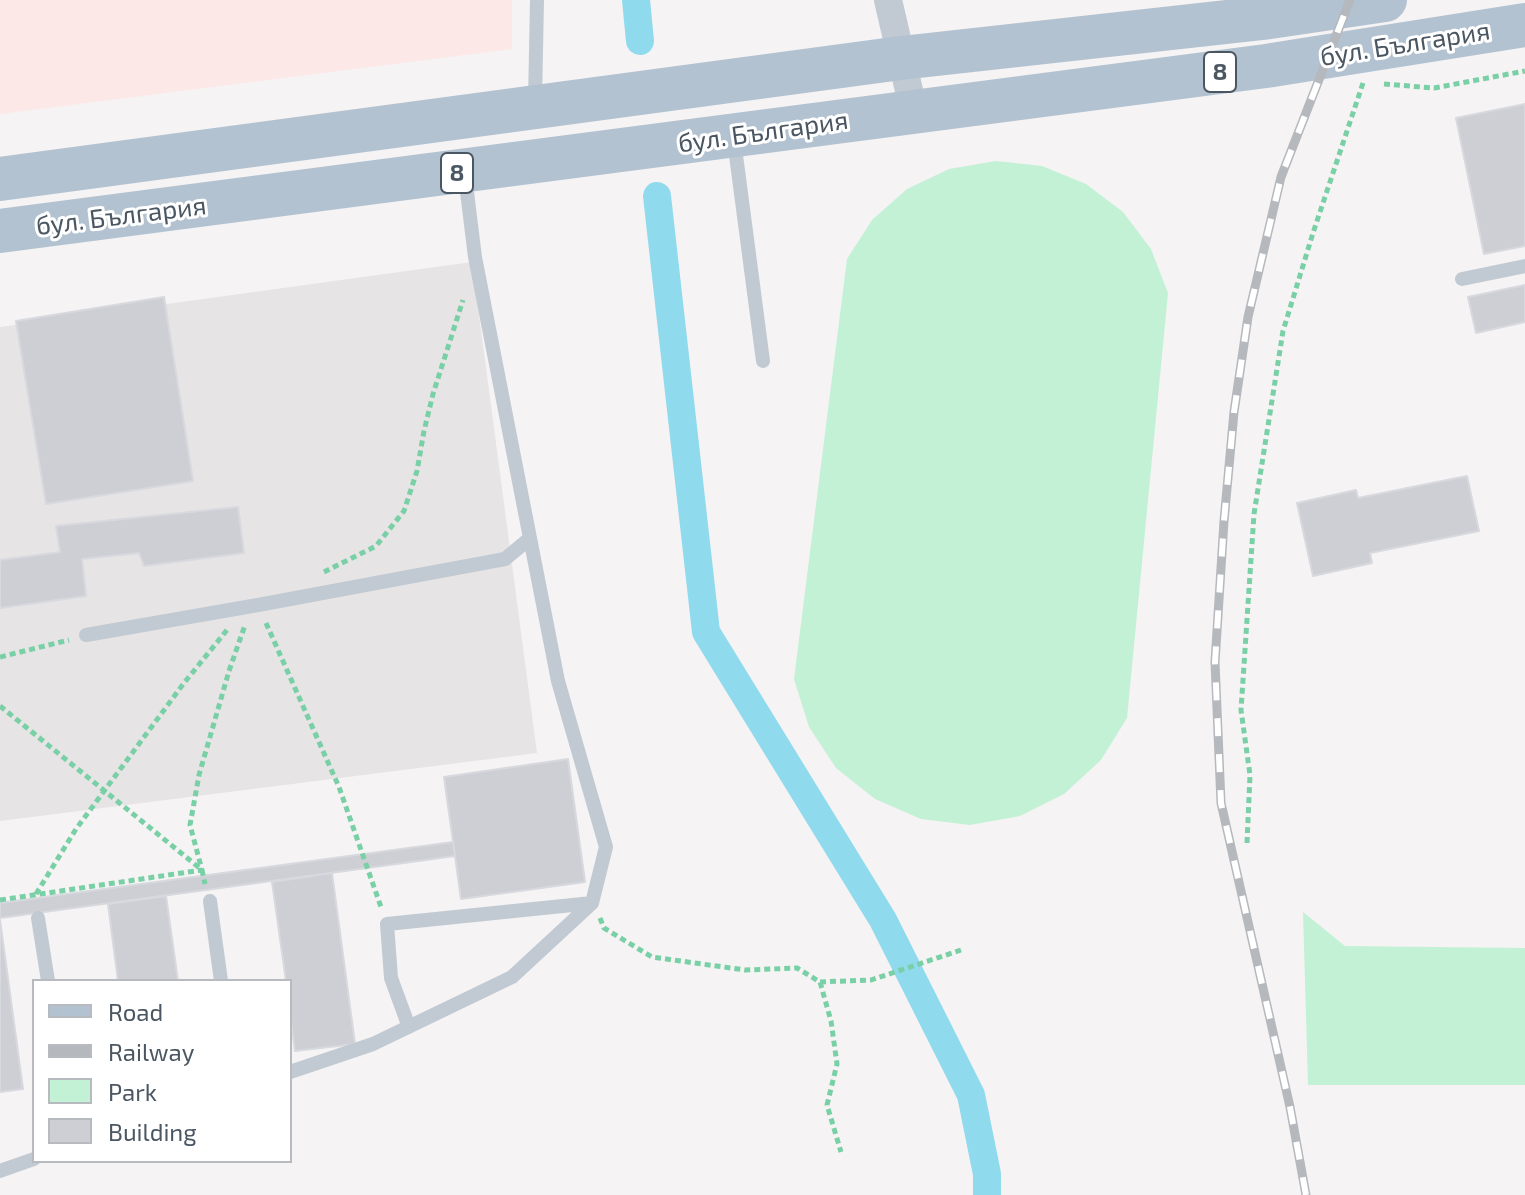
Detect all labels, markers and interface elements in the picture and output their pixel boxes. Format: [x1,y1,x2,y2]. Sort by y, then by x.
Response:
street label: бул. България [1318,15,1492,73]
road number: 8 [1204,52,1236,92]
street label: бул. България [676,105,850,159]
road number: 8 [441,153,473,193]
street label: бул. България [34,190,208,242]
legend [32,979,292,1163]
text: Road [108,997,163,1026]
text: Railway [108,1037,194,1066]
text: Park [108,1077,157,1106]
text: Building [108,1117,197,1146]

